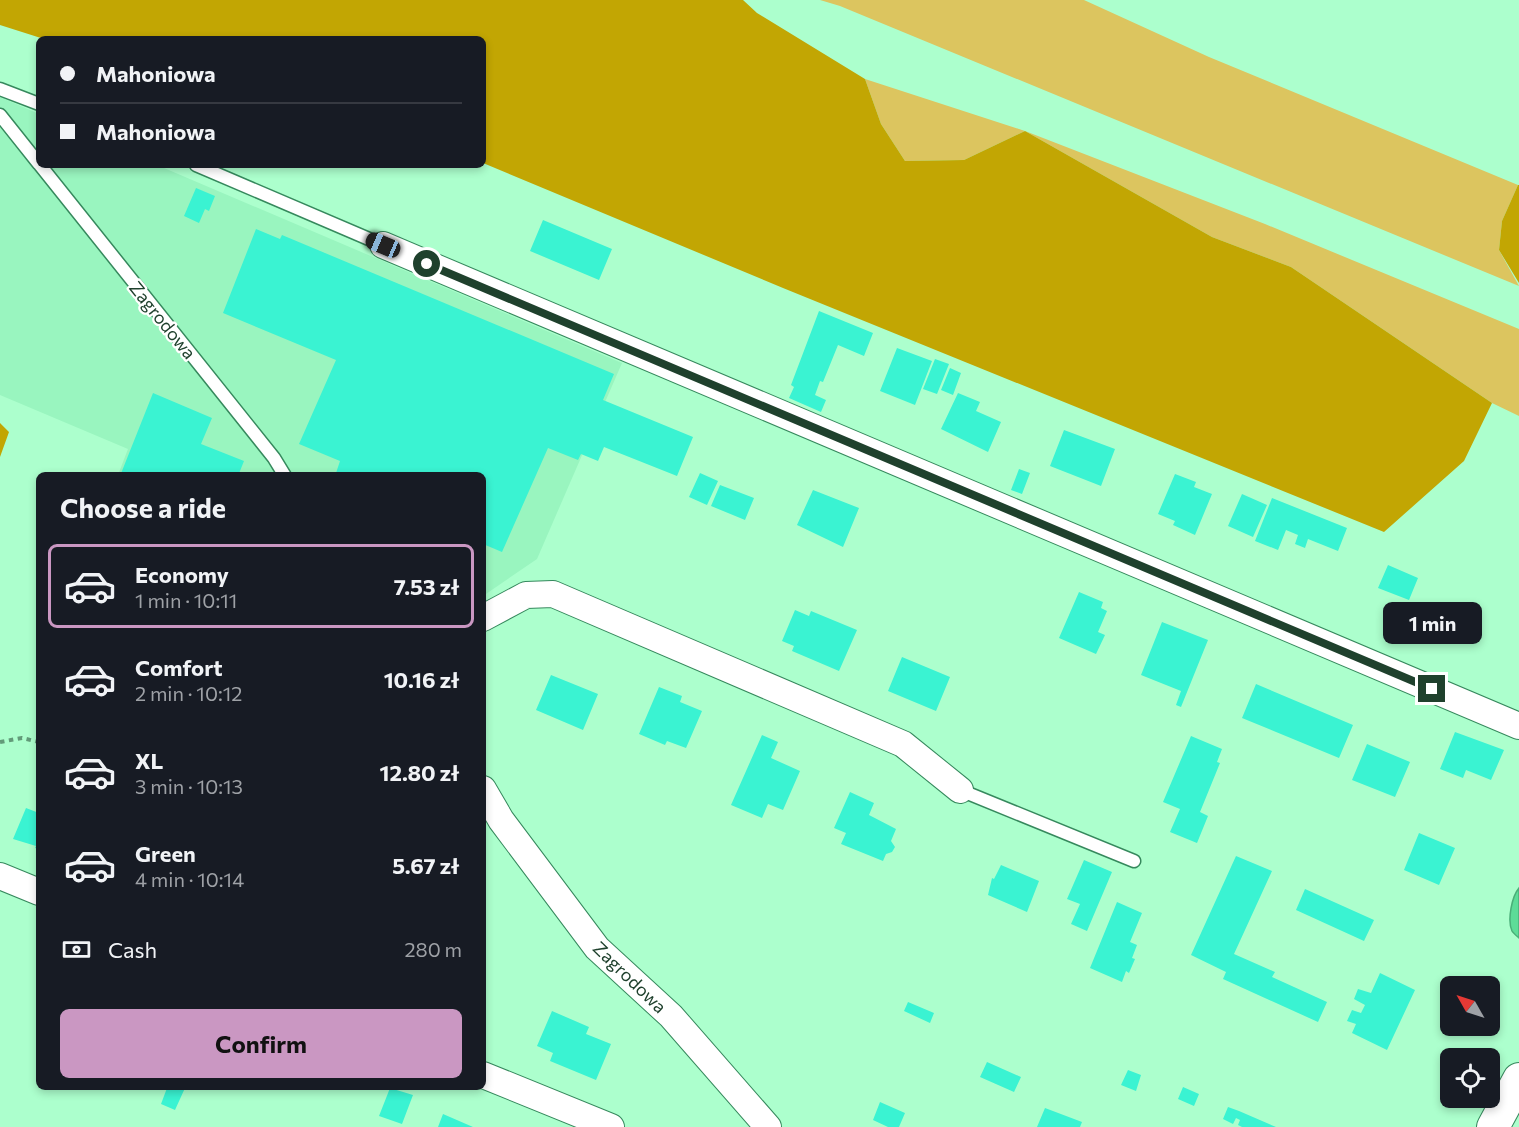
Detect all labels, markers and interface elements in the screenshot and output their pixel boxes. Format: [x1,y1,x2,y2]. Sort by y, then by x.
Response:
text: Mahoniowa [96,60,216,87]
text: Mahoniowa [96,118,216,145]
car [363,230,403,260]
route start [413,250,440,277]
street label: Zagrodowa [125,277,201,363]
text: Choose a ride [60,491,226,524]
icon: car [63,559,117,613]
text: Economy [135,561,229,588]
text: 7.53 zł [394,573,459,600]
text: 1 min · 10:11 [135,588,237,612]
callout: 1 min [1382,602,1482,644]
text: 1 min [1409,611,1456,635]
icon: car [63,652,117,706]
text: Comfort [135,654,223,681]
text: 10.16 zł [384,666,459,693]
route end [1418,675,1445,702]
text: 2 min · 10:12 [135,681,242,705]
icon: car [63,745,117,799]
text: XL [135,747,163,774]
text: 12.80 zł [379,759,459,786]
text: 3 min · 10:13 [135,774,243,798]
icon: car [63,838,117,892]
text: Green [135,840,196,867]
text: 5.67 zł [392,852,459,879]
text: 4 min · 10:14 [135,867,244,891]
icon: cash [60,933,93,966]
text: Cash [108,936,157,963]
text: 280 m [404,937,462,961]
street label: Zagrodowa [589,937,671,1017]
north arrow [1440,976,1500,1036]
map controls [1440,976,1500,1108]
button: Confirm [60,1009,462,1078]
button: locate [1440,1048,1500,1108]

